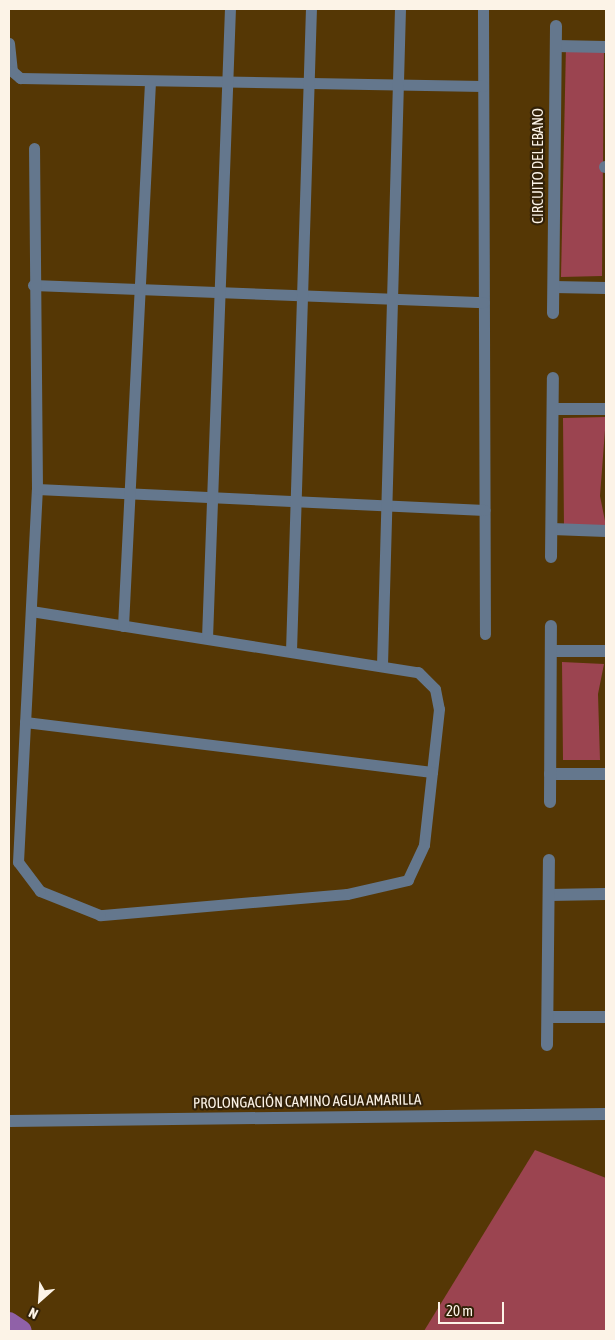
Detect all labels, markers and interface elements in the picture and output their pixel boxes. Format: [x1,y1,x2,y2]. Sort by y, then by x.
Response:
street label: CIRCUITO DEL EBANO [529,108,547,224]
street label: PROLONGACIÓN CAMINO AGUA AMARILLA [193,1090,421,1112]
north arrow [15,1275,65,1325]
scale bar [440,1292,506,1324]
text: 20 m [446,1302,473,1319]
text: N [26,1304,41,1322]

